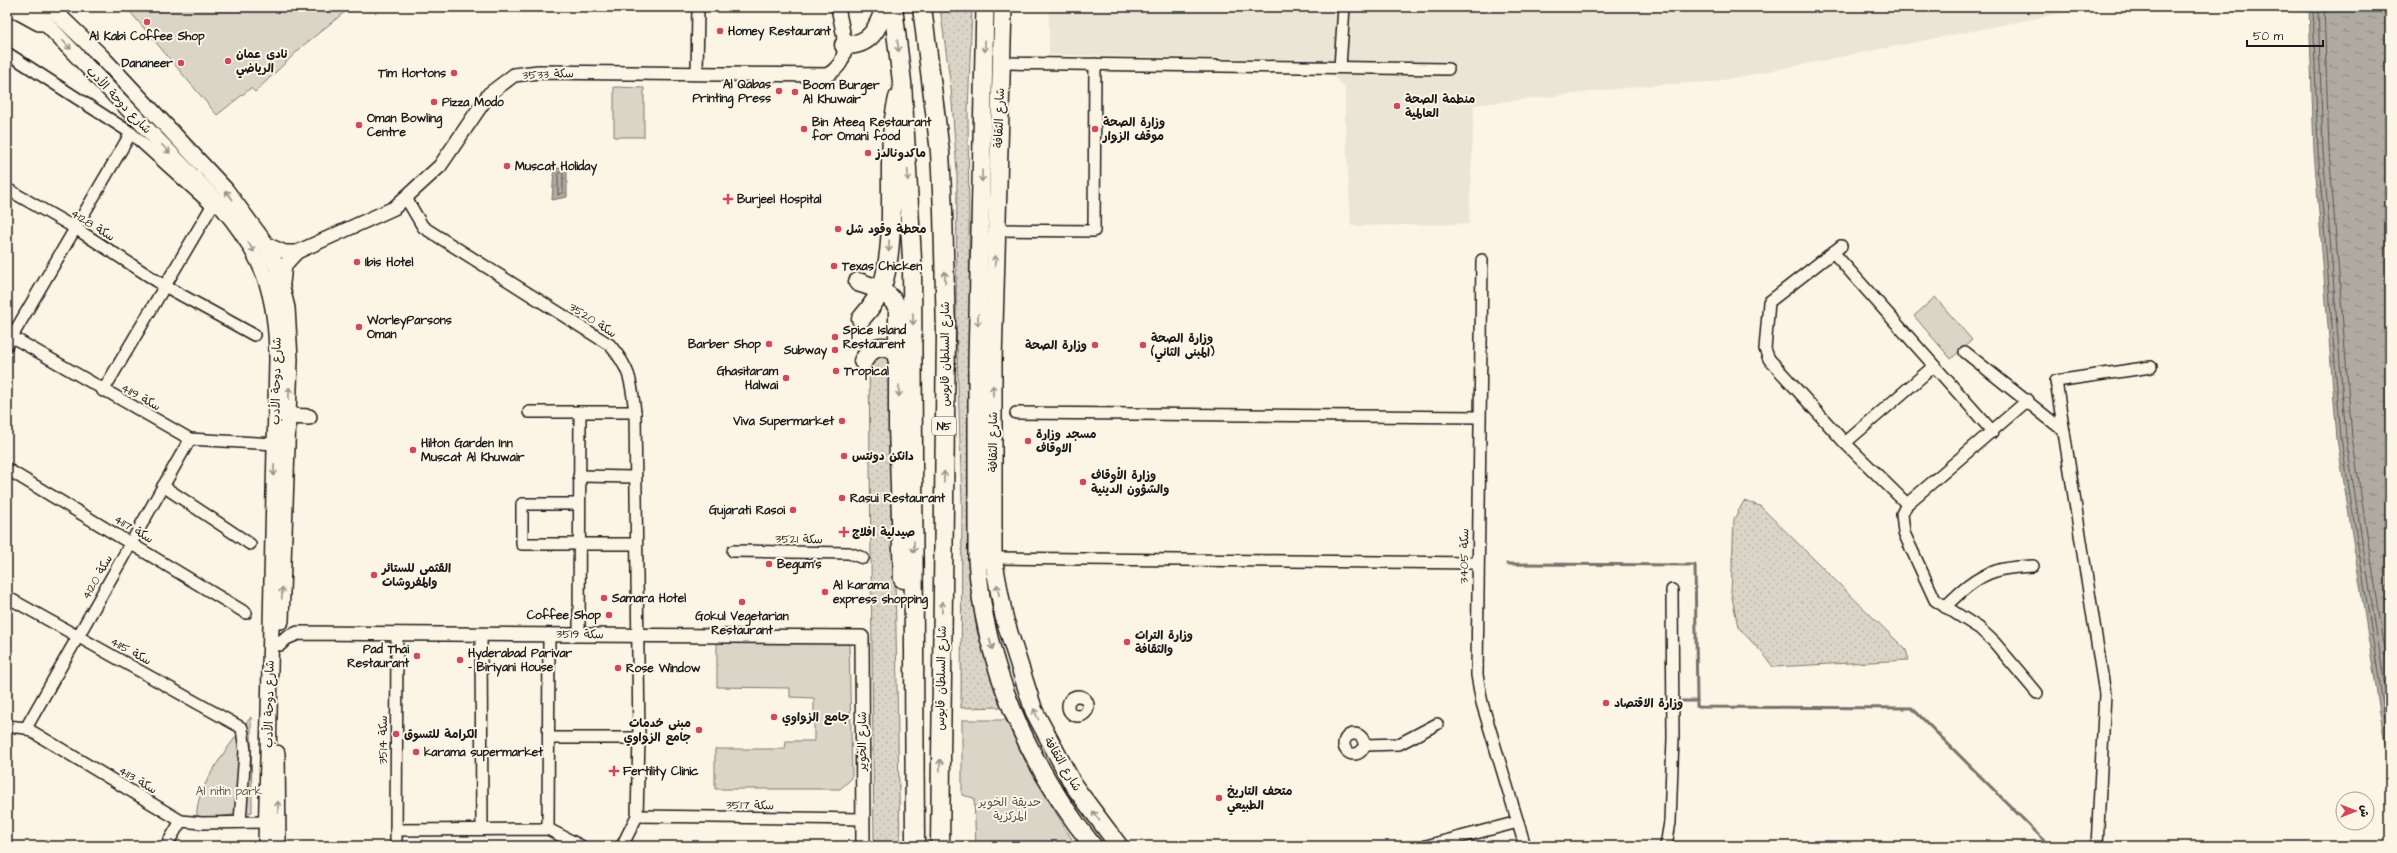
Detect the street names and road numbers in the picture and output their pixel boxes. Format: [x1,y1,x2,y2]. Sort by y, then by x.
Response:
street label: شارع دوحة الأدب [82,63,155,138]
street label: سكة 3533 [522,65,574,84]
street label: شارع الثقافة [990,87,1009,149]
street label: سكة 4128 [67,205,118,246]
street label: سكة 3520 [566,299,620,342]
street label: شارع السلطان قابوس [937,302,954,406]
street label: شارع دوحة الأدب [267,337,286,425]
street label: سكة 4119 [118,380,164,415]
street label: شارع الثقافة [985,412,1002,472]
road number: N5 [932,417,956,435]
street label: سكة 4117 [111,511,157,548]
street label: سكة 3405 [1456,528,1473,584]
street label: سكة 3521 [775,531,823,548]
street label: سكة 4120 [78,552,117,603]
street label: شارع السلطان قابوس [932,625,951,731]
street label: سكة 3519 [556,626,604,643]
street label: سكة 4115 [107,633,154,670]
street label: شارع دوحة الأدب [260,660,279,748]
street label: شارع الخوير [854,711,871,772]
street label: سكة 3514 [375,715,392,765]
street label: شارع الثقافة [1040,734,1085,795]
street label: سكة 4113 [115,762,160,799]
street label: سكة 3517 [726,797,774,814]

